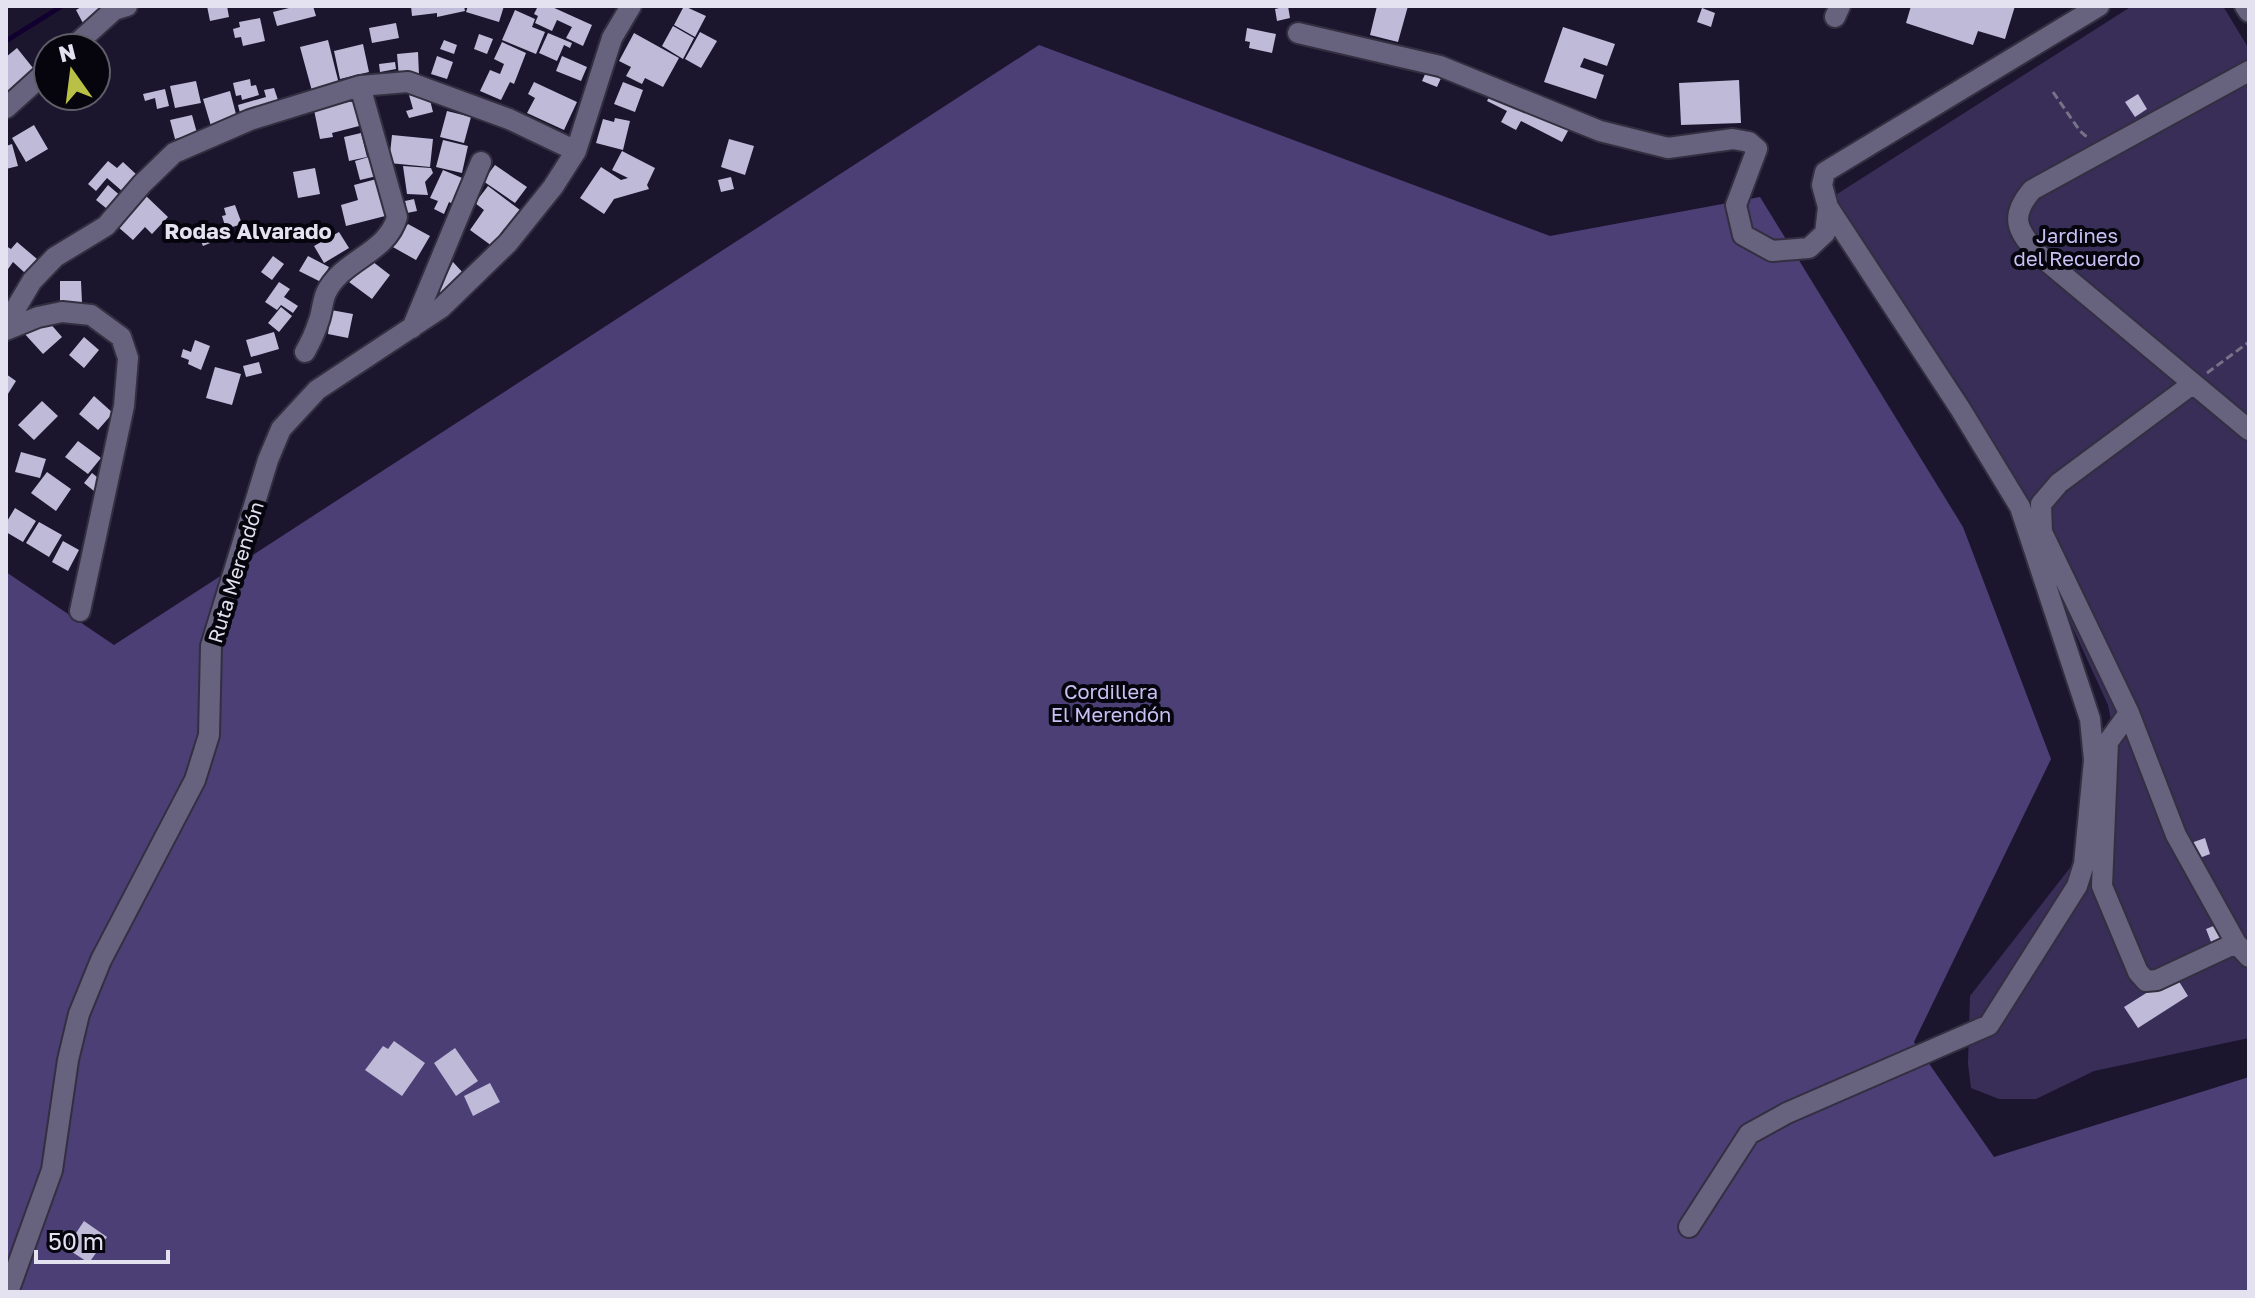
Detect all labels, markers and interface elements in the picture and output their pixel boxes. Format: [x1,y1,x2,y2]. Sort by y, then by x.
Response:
north arrow [32,32,112,112]
text: N [56,37,78,67]
district label: Rodas Alvarado [164,217,332,244]
park label: Jardines del Recuerdo [2014,223,2140,270]
street label: Ruta Merendón [202,498,268,646]
park label: Cordillera El Merendón [1051,679,1171,726]
scale bar [36,1214,168,1264]
text: 50 m [48,1226,104,1255]

